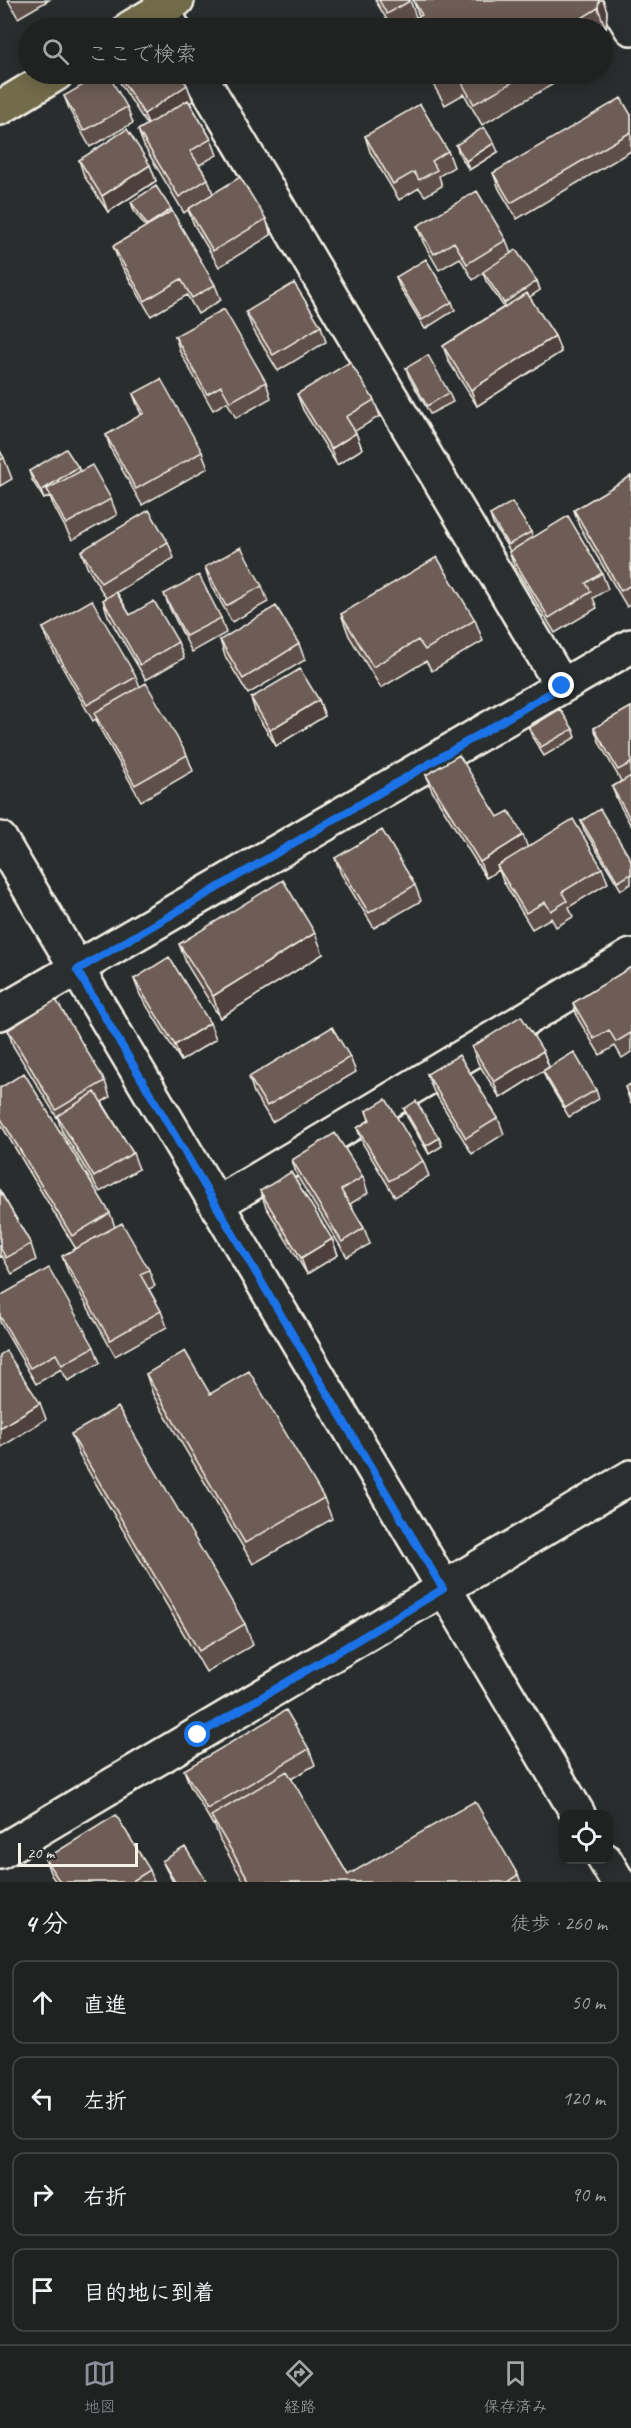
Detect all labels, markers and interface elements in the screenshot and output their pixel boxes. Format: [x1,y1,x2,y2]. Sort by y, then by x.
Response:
search box [18,18,613,84]
icon: search [39,35,72,68]
text: ここで検索 [87,40,197,68]
route end [548,672,574,698]
route start [184,1721,210,1747]
map controls [559,1810,613,1864]
button: locate [559,1810,613,1864]
scale bar [18,1840,138,1868]
text: 20 m [27,1843,54,1863]
text: 4 分 [24,1907,68,1940]
text: 徒歩 · 260 m [511,1911,607,1936]
icon: ahead [26,1986,59,2019]
text: 50 m [571,1990,605,2015]
text: 直進 [83,1991,127,2019]
icon: left [26,2082,59,2115]
text: 120 m [562,2086,605,2111]
text: 左折 [83,2087,127,2115]
icon: right [26,2178,59,2211]
text: 90 m [571,2182,605,2207]
text: 右折 [83,2183,127,2211]
icon: arrive [26,2274,59,2307]
text: 目的地に到着 [83,2279,215,2307]
tab: 地図 [83,2357,116,2417]
tab: 経路 [283,2357,316,2417]
tab: 保存済み [483,2357,547,2417]

